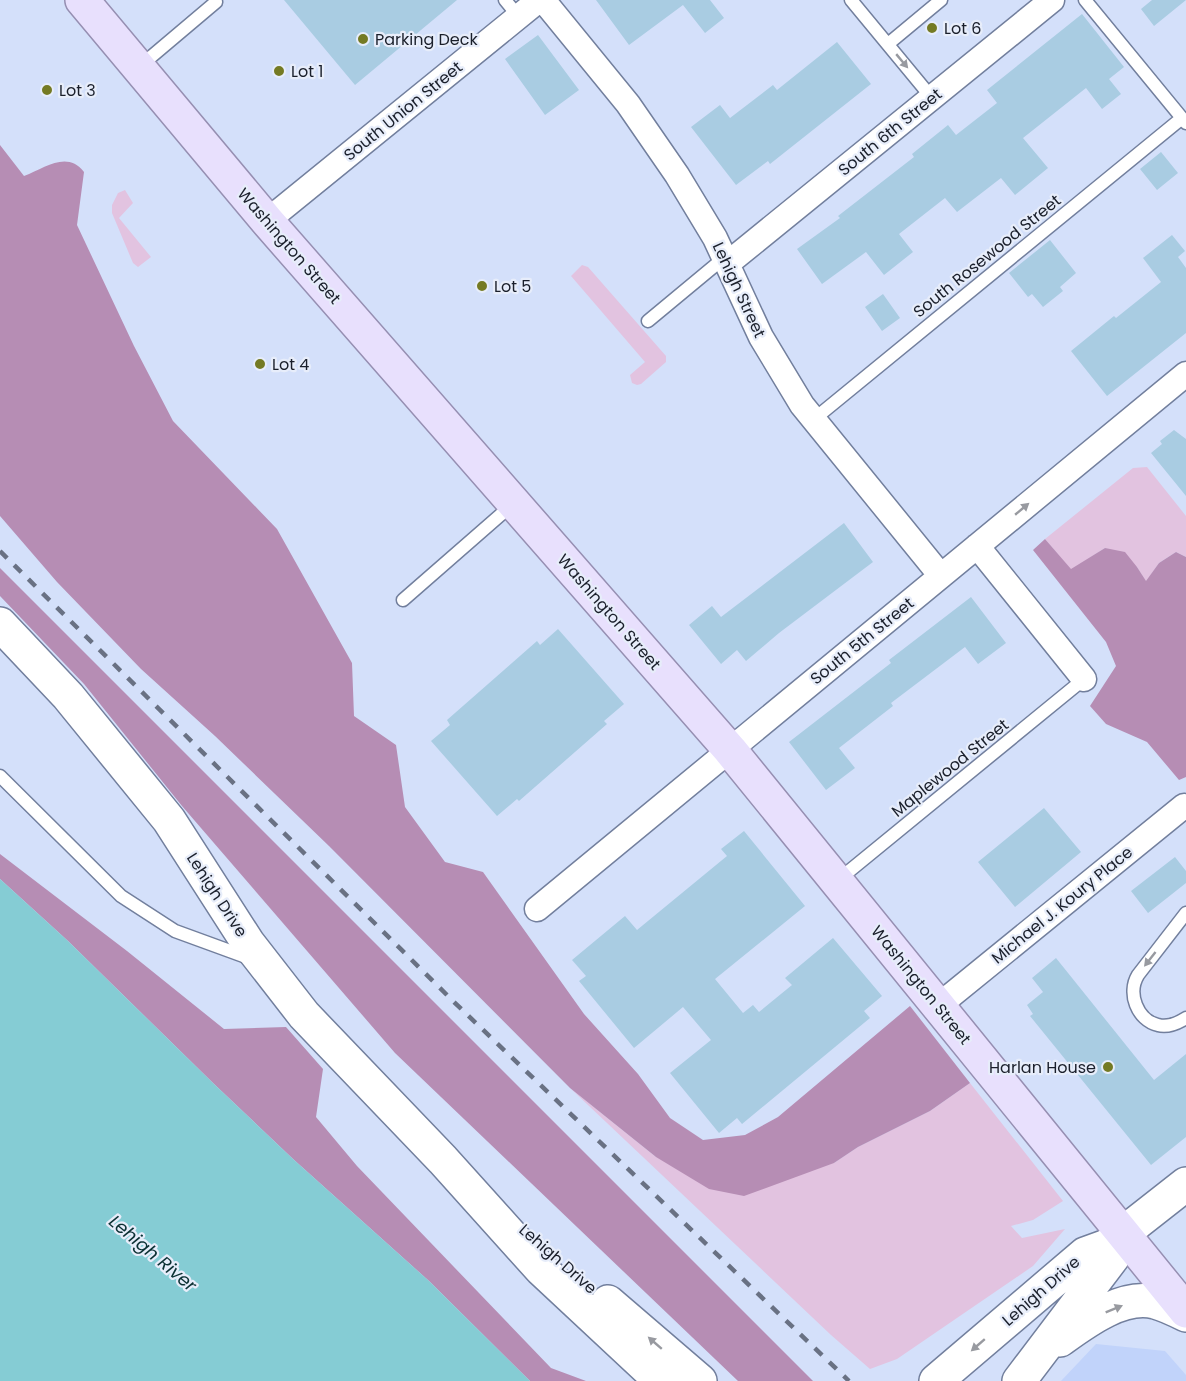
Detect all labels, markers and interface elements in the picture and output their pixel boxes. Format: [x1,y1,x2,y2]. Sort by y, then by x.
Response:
place label: Lot 6 [944,17,981,40]
marker: Lot 6 [925,21,939,35]
place label: Parking Deck [375,28,478,51]
marker: Parking Deck [356,32,370,46]
one-way arrow [895,53,908,69]
street label: South Union Street [339,56,467,166]
place label: Lot 1 [291,60,323,83]
marker: Lot 1 [272,64,286,78]
place label: Lot 3 [59,79,96,102]
marker: Lot 3 [40,83,54,97]
street label: South 6th Street [833,83,947,181]
street label: Washington Street [232,183,346,309]
street label: South Rosewood Street [908,189,1066,323]
street label: Lehigh Street [707,238,771,342]
place label: Lot 5 [494,275,531,298]
marker: Lot 5 [475,279,489,293]
place label: Lot 4 [272,353,309,376]
marker: Lot 4 [253,357,267,371]
one-way arrow [1014,502,1030,515]
street label: Washington Street [552,549,666,675]
street label: South 5th Street [805,592,919,690]
street label: Maplewood Street [886,713,1014,823]
street label: Michael J. Koury Place [986,841,1138,969]
street label: Lehigh Drive [181,848,253,942]
street label: Washington Street [866,920,976,1050]
one-way arrow [1145,952,1157,967]
place label: Harlan House [989,1056,1096,1079]
marker: Harlan House [1101,1060,1115,1074]
water label: Lehigh River [104,1209,203,1298]
street label: Lehigh Drive [514,1219,602,1299]
street label: Lehigh Drive [997,1251,1085,1331]
one-way arrow [1105,1304,1123,1313]
one-way arrow [648,1337,663,1350]
one-way arrow [970,1339,986,1352]

